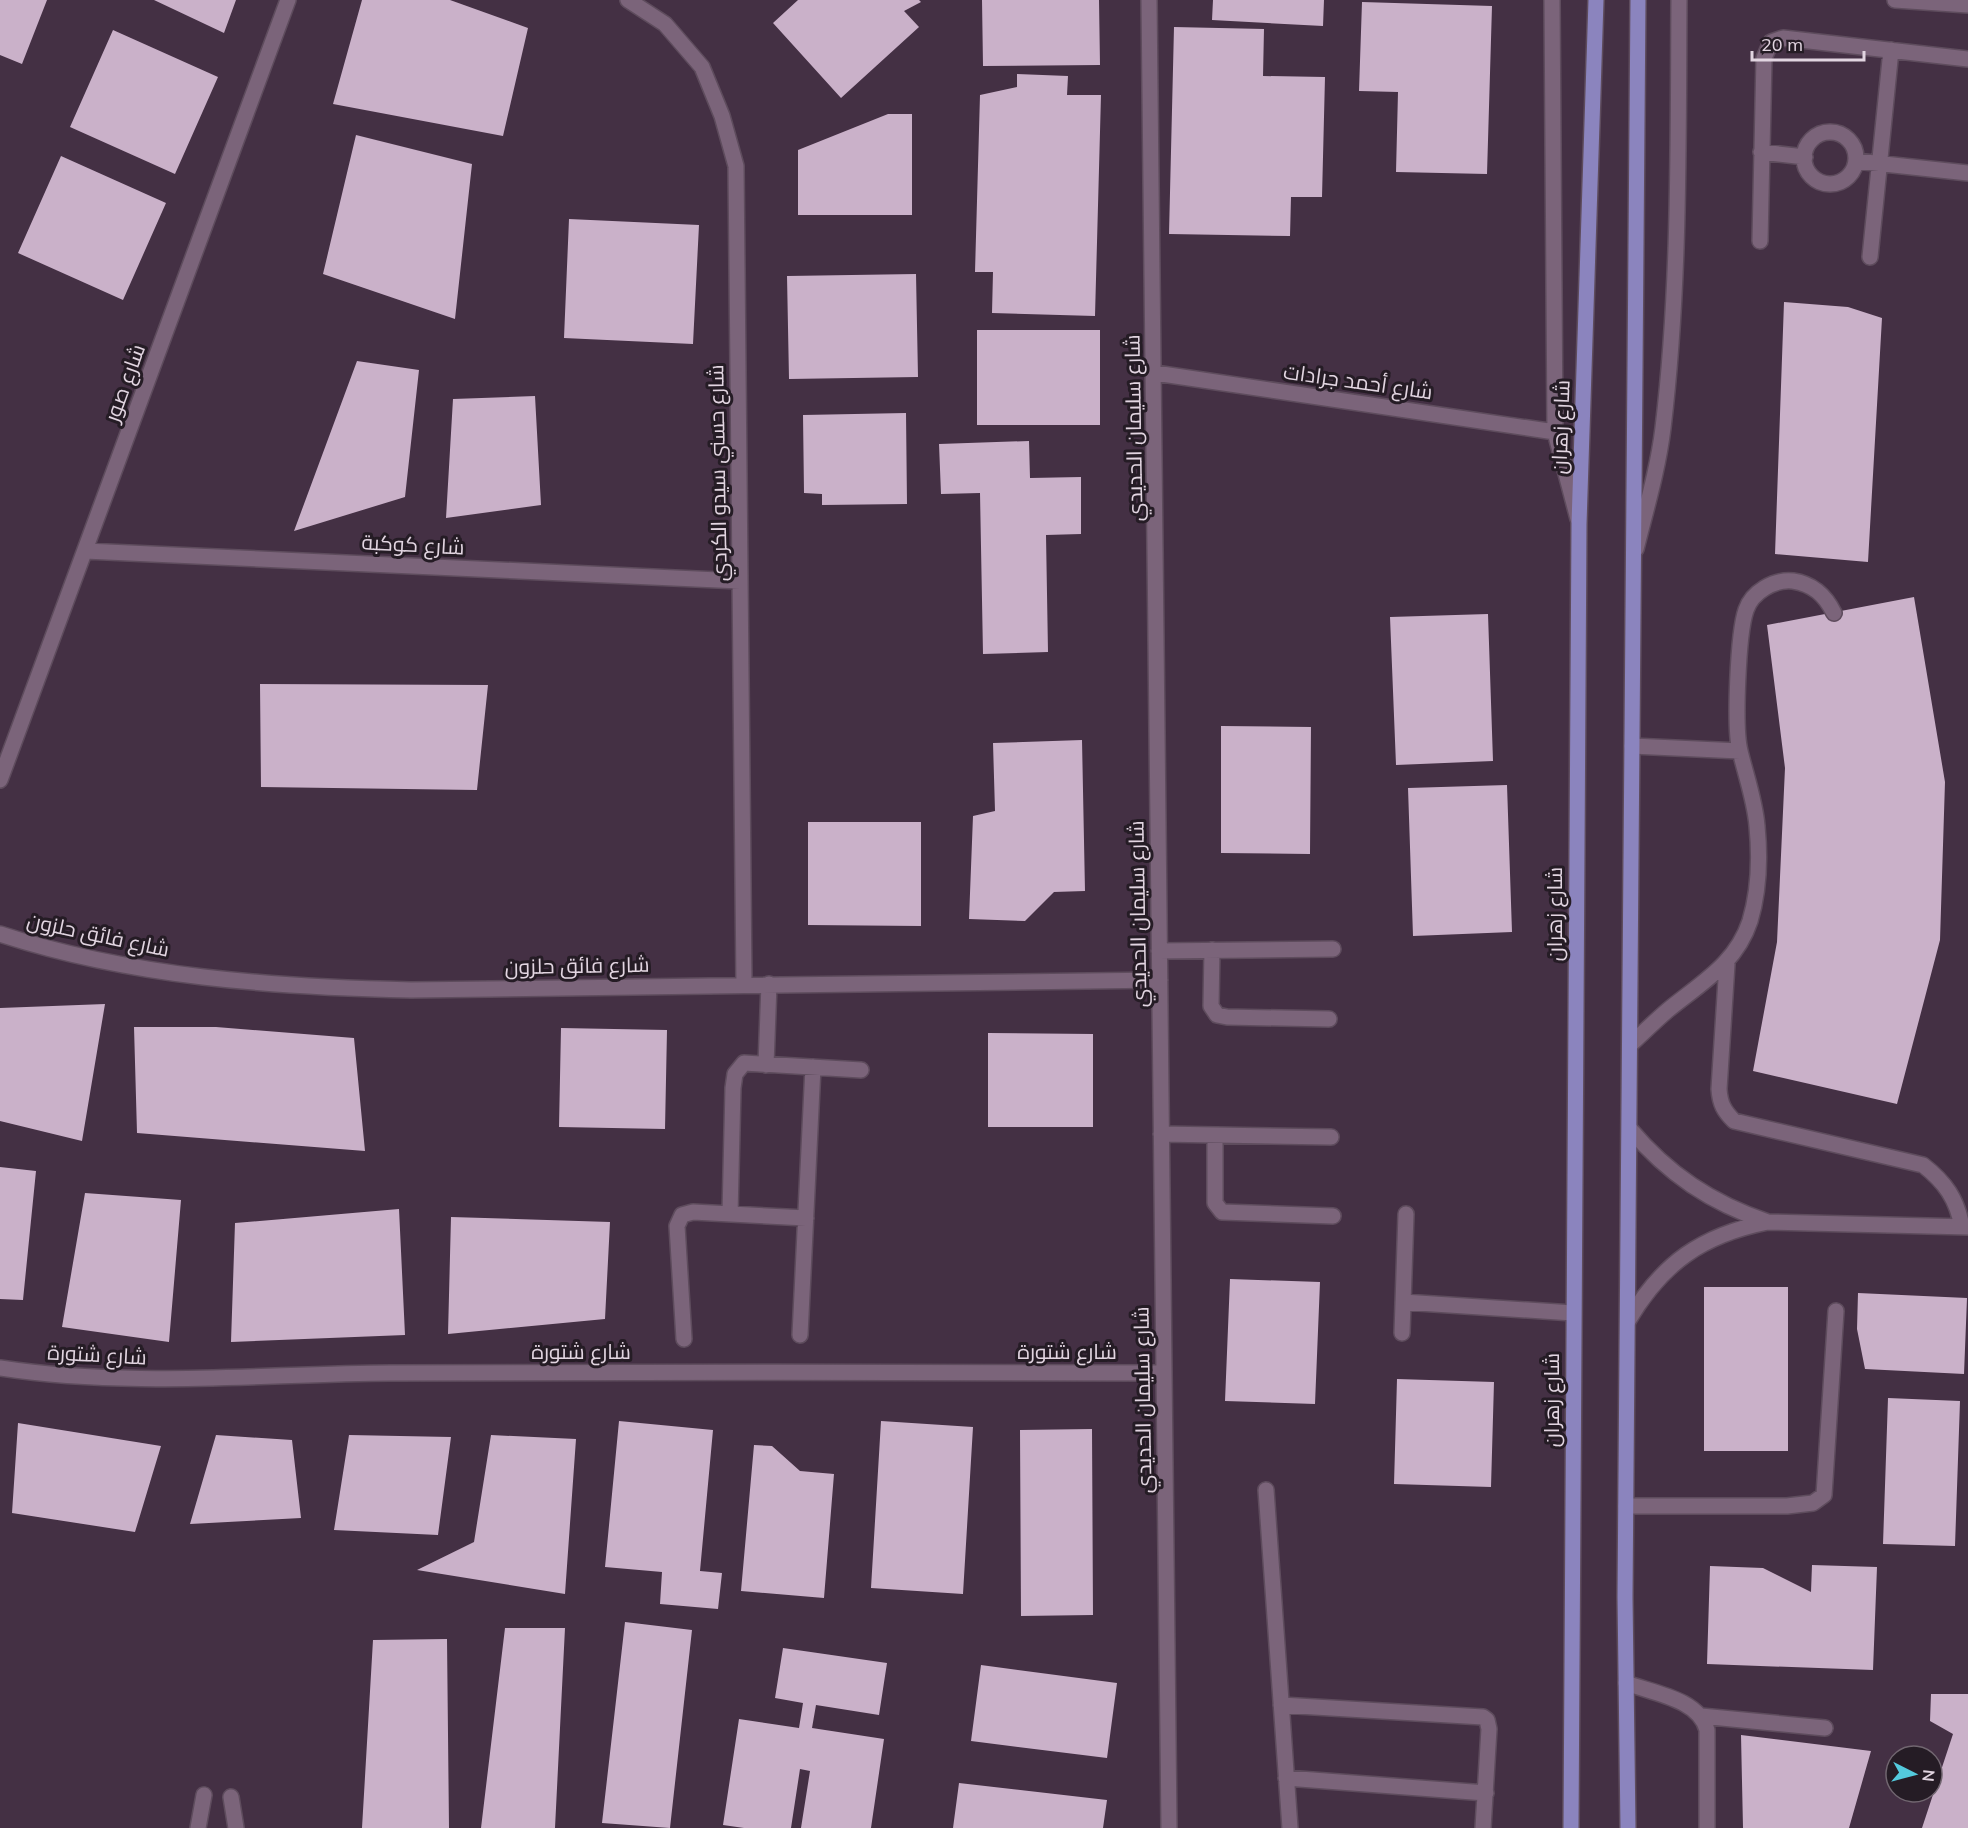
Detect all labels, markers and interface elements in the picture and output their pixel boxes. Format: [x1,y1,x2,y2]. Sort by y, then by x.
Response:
scale bar [1752,24,1864,62]
text: 20 m [1761,33,1803,56]
street label: شارع سليمان الحديدي [1118,334,1152,522]
street label: شارع صور [98,340,152,427]
street label: شارع أحمد جرادات [1282,358,1434,406]
street label: شارع حسني سيدو الكردي [702,364,736,582]
street label: شارع زهران [1545,379,1577,475]
street label: شارع كوكبة [361,528,465,562]
street label: شارع سليمان الحديدي [1122,820,1156,1008]
street label: شارع زهران [1541,867,1569,961]
street label: شارع فائق حلزون [24,906,172,964]
street label: شارع فائق حلزون [504,951,650,981]
street label: شارع سليمان الحديدي [1127,1306,1161,1494]
street label: شارع شتورة [47,1338,147,1372]
street label: شارع شتورة [531,1338,631,1366]
street label: شارع شتورة [1017,1338,1117,1366]
street label: شارع زهران [1538,1353,1566,1447]
north arrow [1884,1744,1944,1804]
text: N [1918,1769,1939,1783]

